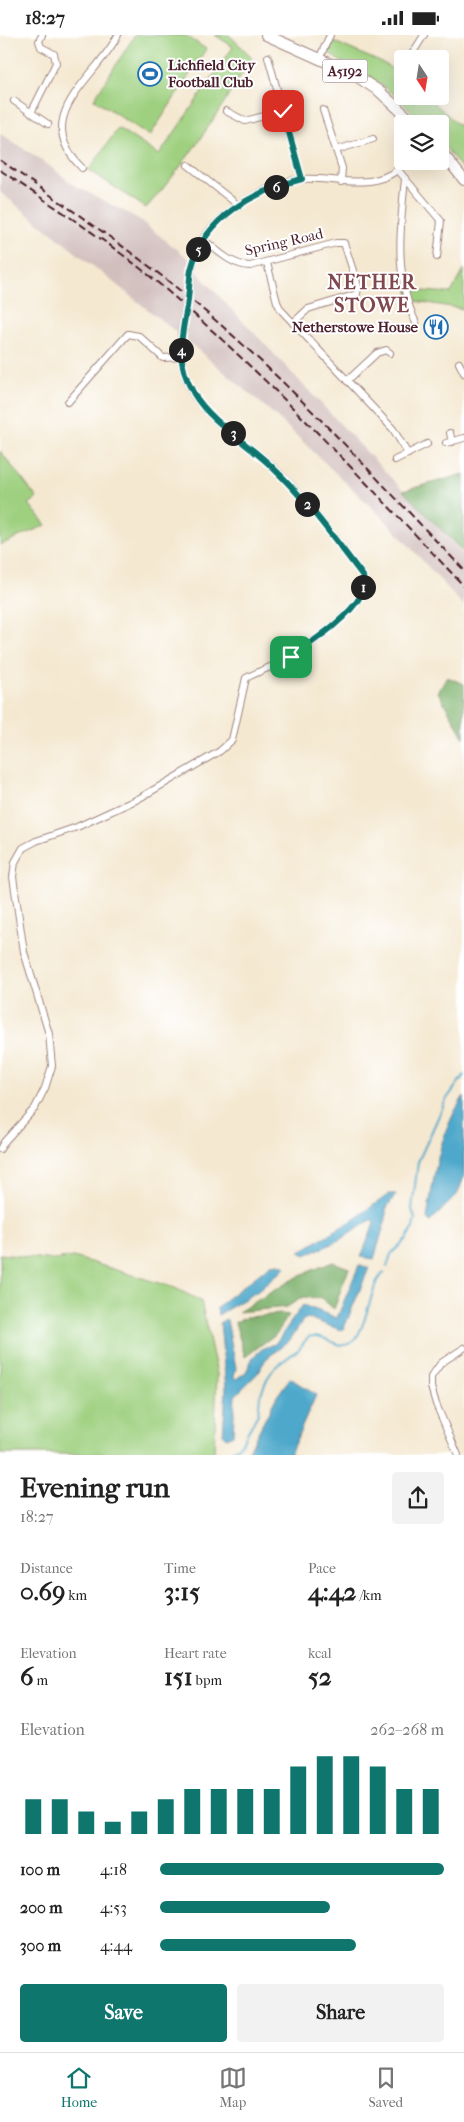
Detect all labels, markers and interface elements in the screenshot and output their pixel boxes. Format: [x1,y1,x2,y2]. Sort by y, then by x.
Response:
text: 18:27 [25,7,65,29]
north arrow [394,50,449,105]
map controls [394,50,449,170]
place label: Lichfield City Football Club [167,56,256,91]
road number: A5192 [322,59,368,83]
sports icon: Lichfield City Football Club [137,61,163,87]
pin [262,90,304,132]
icon: check [269,97,297,125]
button: layers [394,115,449,170]
pin: 6 [264,175,288,199]
text: 6 [273,179,280,196]
street label: Spring Road [243,224,326,260]
pin: 5 [186,237,210,261]
text: 5 [195,241,202,258]
district label: NETHER STOWE [327,271,417,317]
restaurant icon: Netherstowe House [423,314,449,340]
place label: Netherstowe House [292,318,419,336]
pin: 4 [168,337,194,363]
text: 4 [177,342,186,359]
pin: 3 [220,421,246,445]
text: 3 [231,425,236,442]
pin: 2 [294,491,320,517]
text: 2 [304,496,311,513]
pin: 1 [350,575,376,599]
text: 1 [361,579,366,596]
pin [270,636,312,678]
icon: arrive [277,643,305,671]
text: Evening run [20,1471,170,1504]
button: share [392,1472,444,1524]
text: 18:27 [20,1507,54,1526]
text: Distance [20,1560,73,1577]
text: Time [164,1560,196,1577]
text: Pace [308,1560,336,1577]
text: 0.69 [20,1577,65,1606]
text: 3:15 [164,1577,200,1606]
text: 4:42 [308,1577,356,1606]
text: km [65,1587,87,1604]
text: /km [356,1587,382,1604]
text: Elevation [20,1645,77,1662]
text: Heart rate [164,1645,227,1662]
text: kcal [308,1645,332,1662]
text: 6 [20,1662,34,1691]
text: 151 [164,1662,193,1691]
text: 52 [308,1662,332,1691]
text: m [34,1672,48,1689]
text: bpm [193,1672,222,1689]
text: Elevation [20,1720,85,1739]
text: 262–268 m [370,1720,444,1739]
text: 100 m [20,1860,60,1879]
text: 4:18 [100,1860,127,1879]
text: 200 m [20,1898,63,1917]
text: 4:53 [100,1898,127,1917]
text: 300 m [20,1936,61,1955]
text: 4:44 [100,1936,132,1955]
button: Save [20,1984,227,2042]
button: Share [237,1984,444,2042]
tab: Home [61,2064,97,2111]
tab: Map [219,2064,247,2111]
tab: Saved [368,2064,403,2111]

